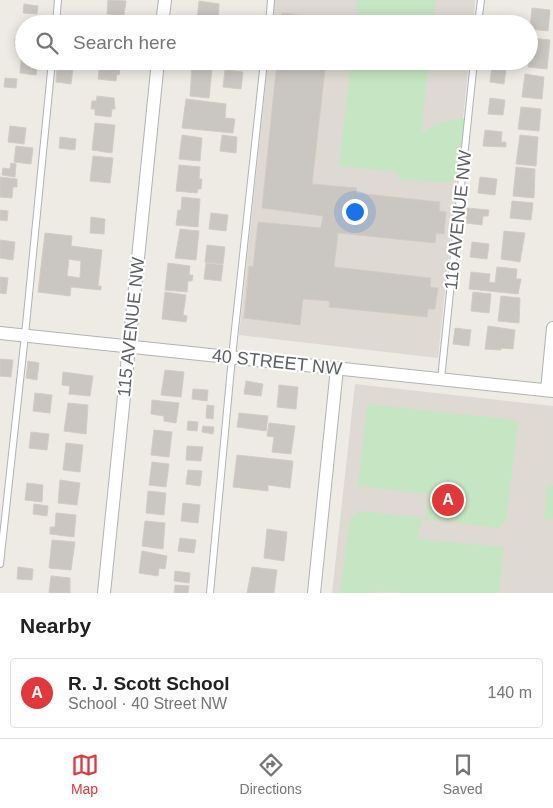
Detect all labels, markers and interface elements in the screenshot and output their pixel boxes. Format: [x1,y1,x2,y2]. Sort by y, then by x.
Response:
search box [15,15,538,70]
icon: search [33,29,61,57]
text: Search here [73,32,177,53]
street label: 116 AVENUE NW [441,149,475,291]
your location [342,199,368,225]
street label: 115 AVENUE NW [114,256,148,398]
street label: 40 STREET NW [211,345,343,379]
pin: A [432,481,464,519]
text: Nearby [20,614,91,637]
text: R. J. Scott School [68,673,230,694]
text: A [31,684,43,701]
text: 140 m [488,684,532,701]
text: School · 40 Street NW [68,695,227,712]
tab: Map [71,751,99,797]
tab: Directions [240,751,302,797]
tab: Saved [443,751,482,797]

